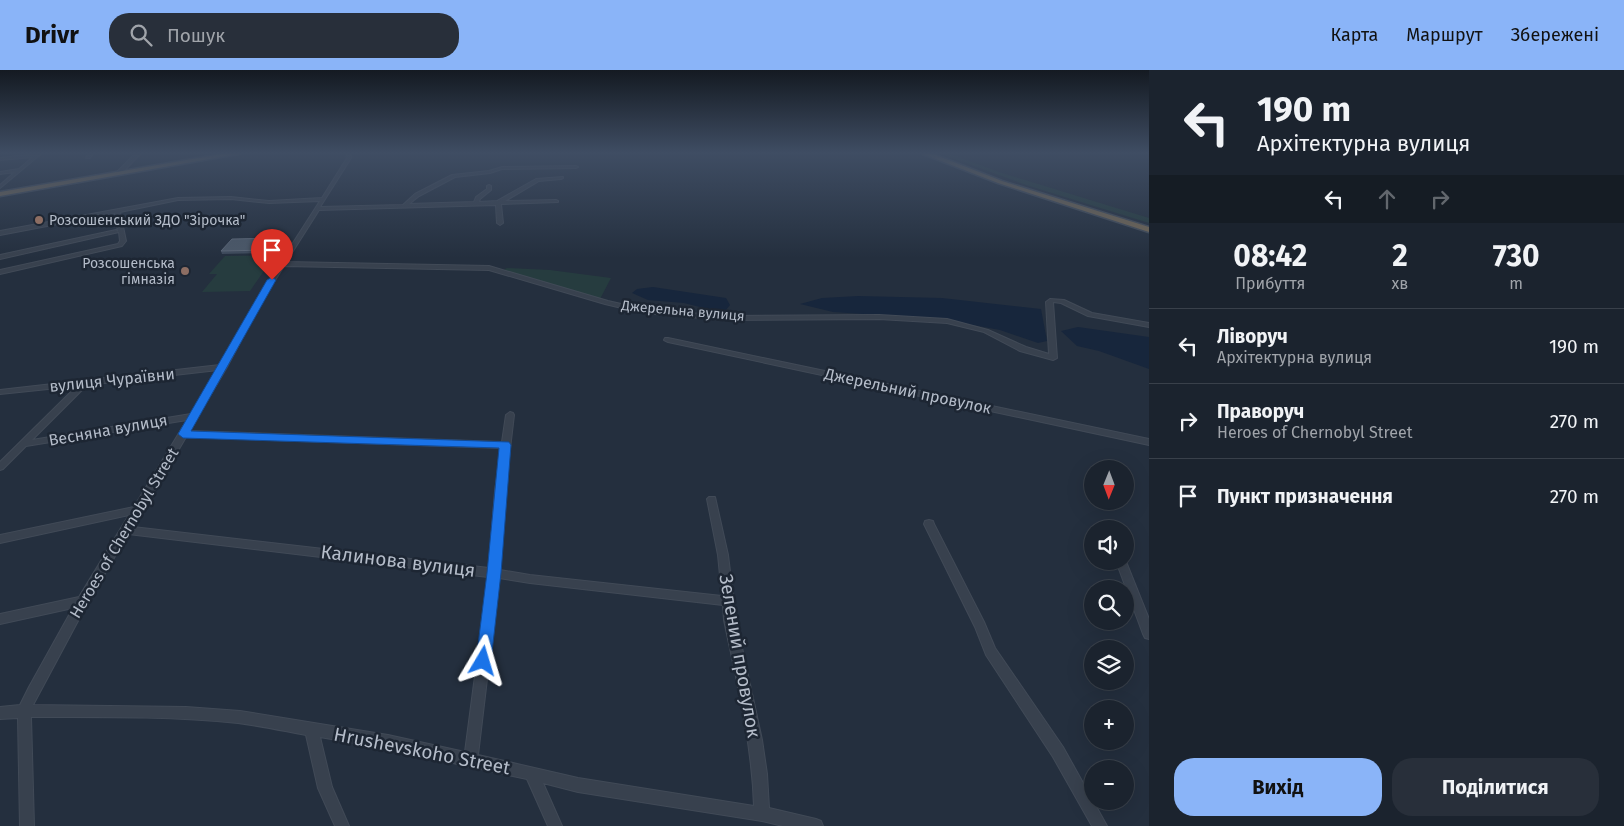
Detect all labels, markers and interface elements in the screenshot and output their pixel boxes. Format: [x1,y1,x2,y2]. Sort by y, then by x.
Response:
search box [109,13,459,58]
text: Drivr [25,21,79,49]
icon: search [127,21,155,49]
text: Пошук [167,24,225,47]
text: Карта [1331,24,1378,46]
text: Маршрут [1406,24,1483,46]
text: Збережені [1511,24,1599,46]
text: 190 m [1257,88,1351,130]
icon: left [1174,90,1239,155]
text: Архітектурна вулиця [1257,130,1470,157]
icon: left [1320,185,1348,213]
icon: ahead [1373,185,1401,213]
icon: right [1426,185,1454,213]
place label: Розсошенський ЗДО "Зірочка" [49,212,245,229]
marker: Розсошенський ЗДО "Зірочка" [33,214,45,226]
pin [251,229,293,280]
icon: arrive [258,236,286,264]
text: 08:42 [1233,238,1307,274]
text: 2 [1392,238,1408,274]
text: 730 [1493,238,1540,274]
place label: Розсошенська гімназія [82,255,175,288]
marker: Розсошенська гімназія [179,265,191,277]
text: Прибуття [1235,274,1305,293]
text: хв [1392,274,1408,293]
text: m [1509,274,1523,293]
street label: Джерельна вулиця [620,297,745,325]
text: Ліворуч [1217,325,1288,348]
icon: left [1174,332,1202,360]
text: 190 m [1549,335,1599,358]
text: Архітектурна вулиця [1217,348,1372,367]
street label: вулиця Чураївни [48,364,176,396]
street label: Джерельний провулок [822,364,994,418]
text: Праворуч [1217,400,1304,423]
icon: right [1174,407,1202,435]
street label: Весняна вулиця [47,410,169,450]
text: 270 m [1550,410,1599,433]
text: Heroes of Chernobyl Street [1217,423,1412,442]
street label: Heroes of Chernobyl Street [66,444,183,622]
north arrow [1084,460,1134,510]
map controls [1084,460,1134,810]
icon: arrive [1174,482,1202,510]
text: Пункт призначення [1217,485,1393,508]
text: 270 m [1550,485,1599,508]
button: sound [1084,520,1134,570]
street label: Калинова вулиця [319,540,477,582]
street label: Зелений провулок [714,572,766,740]
button: search [1084,580,1134,630]
position arrow [456,634,508,686]
button: layers [1084,640,1134,690]
button: + [1084,700,1134,750]
street label: Hrushevskoho Street [332,723,512,779]
button: Вихід [1174,758,1382,816]
button: Поділитися [1392,758,1599,816]
button: − [1084,760,1134,810]

